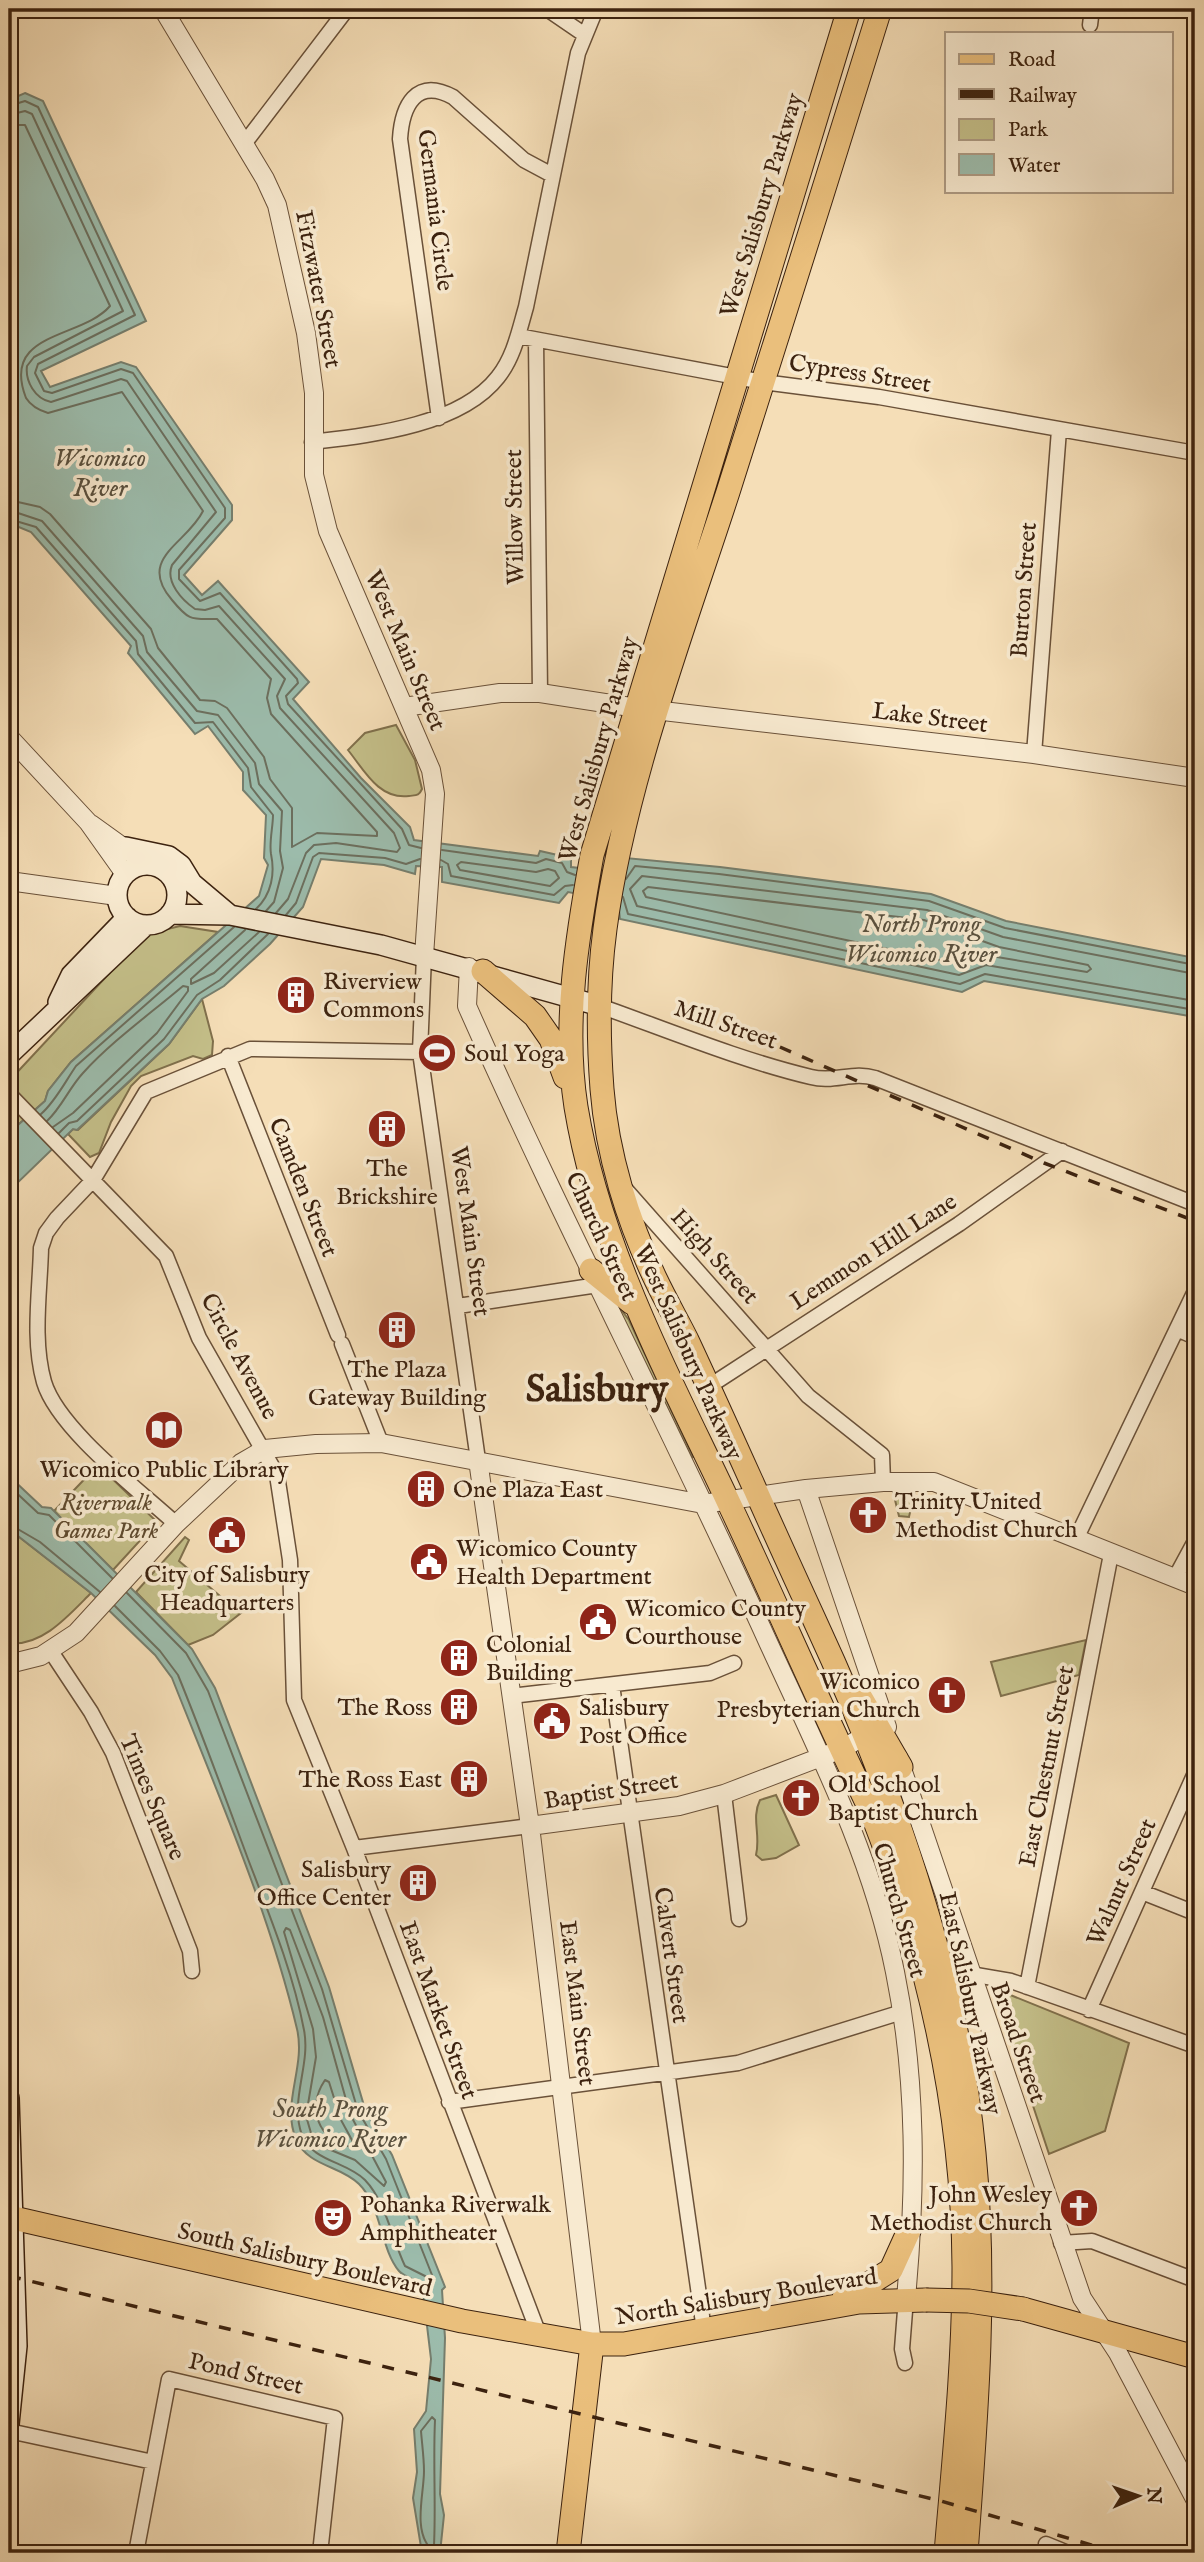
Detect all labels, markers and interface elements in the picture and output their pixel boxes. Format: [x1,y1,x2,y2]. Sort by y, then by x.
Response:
legend [945,32,1172,192]
text: Road [1008,47,1056,74]
text: Railway [1008,83,1078,110]
street label: West Salisbury Parkway [714,89,811,321]
text: Park [1008,117,1049,144]
street label: Germania Circle [409,128,460,293]
text: Water [1008,153,1061,180]
street label: Fitzwater Street [287,208,348,371]
street label: Cypress Street [786,348,933,401]
water label: Wicomico River [54,442,146,505]
street label: Willow Street [499,449,532,585]
street label: Burton Street [1004,521,1045,659]
street label: West Main Street [357,566,452,736]
street label: West Salisbury Parkway [552,633,646,866]
street label: Lake Street [870,696,989,741]
water label: North Prong Wicomico River [845,908,998,971]
place label: Riverview Commons [323,967,424,1026]
building icon: Riverview Commons [275,974,317,1016]
street label: Mill Street [670,993,781,1057]
sports icon: Soul Yoga [416,1032,458,1074]
place label: Soul Yoga [464,1039,565,1070]
building icon: The Brickshire [366,1108,408,1150]
street label: Camden Street [261,1113,345,1262]
street label: West Main Street [442,1144,497,1318]
place label: The Brickshire [336,1154,438,1213]
street label: Church Street [557,1167,644,1306]
street label: Lemmon Hill Lane [785,1187,963,1318]
street label: High Street [663,1203,765,1311]
street label: West Salisbury Parkway [626,1240,749,1465]
street label: Circle Avenue [192,1288,285,1425]
building icon: The Plaza Gateway Building [376,1309,418,1351]
place label: The Plaza Gateway Building [308,1355,487,1414]
district label: Salisbury [526,1367,669,1415]
library icon: Wicomico Public Library [143,1409,185,1451]
place label: Wicomico Public Library [39,1455,289,1486]
building icon: One Plaza East [405,1468,447,1510]
place label: One Plaza East [453,1475,603,1506]
place label: Trinity United Methodist Church [895,1487,1078,1546]
park label: Riverwalk Games Park [54,1488,159,1547]
church icon: Trinity United Methodist Church [847,1494,889,1536]
public building icon: City of Salisbury Headquarters [206,1514,248,1556]
place label: Wicomico County Health Department [456,1534,652,1593]
public building icon: Wicomico County Health Department [408,1541,450,1583]
place label: City of Salisbury Headquarters [144,1560,310,1619]
place label: Wicomico County Courthouse [625,1594,806,1653]
public building icon: Wicomico County Courthouse [577,1601,619,1643]
place label: Colonial Building [486,1630,573,1689]
building icon: Colonial Building [438,1637,480,1679]
street label: East Chestnut Street [1013,1663,1082,1870]
place label: Wicomico Presbyterian Church [716,1667,920,1726]
church icon: Wicomico Presbyterian Church [926,1674,968,1716]
building icon: The Ross [438,1686,480,1728]
place label: The Ross [338,1693,432,1724]
place label: Salisbury Post Office [579,1693,687,1752]
public building icon: Salisbury Post Office [531,1700,573,1742]
street label: Times Square [111,1730,192,1865]
building icon: The Ross East [448,1758,490,1800]
place label: The Ross East [299,1765,442,1796]
street label: Baptist Street [542,1766,681,1817]
place label: Old School Baptist Church [828,1770,978,1829]
church icon: Old School Baptist Church [780,1777,822,1819]
street label: Walnut Street [1080,1814,1164,1951]
street label: Church Street [865,1839,933,1981]
place label: Salisbury Office Center [257,1855,391,1914]
building icon: Salisbury Office Center [397,1862,439,1904]
street label: Calvert Street [646,1885,695,2025]
street label: East Salisbury Parkway [931,1889,1008,2118]
street label: East Market Street [391,1917,484,2104]
street label: East Main Street [551,1919,602,2087]
street label: Broad Street [982,1978,1053,2107]
water label: South Prong Wicomico River [254,2093,407,2156]
place label: John Wesley Methodist Church [870,2180,1052,2239]
church icon: John Wesley Methodist Church [1058,2187,1100,2229]
place label: Pohanka Riverwalk Amphitheater [359,2190,551,2249]
theatre icon: Pohanka Riverwalk Amphitheater [312,2197,354,2239]
street label: South Salisbury Boulevard [174,2216,435,2305]
street label: North Salisbury Boulevard [613,2261,879,2333]
street label: Pond Street [185,2346,306,2403]
north arrow [1102,2460,1172,2530]
text: N [1141,2486,1165,2505]

